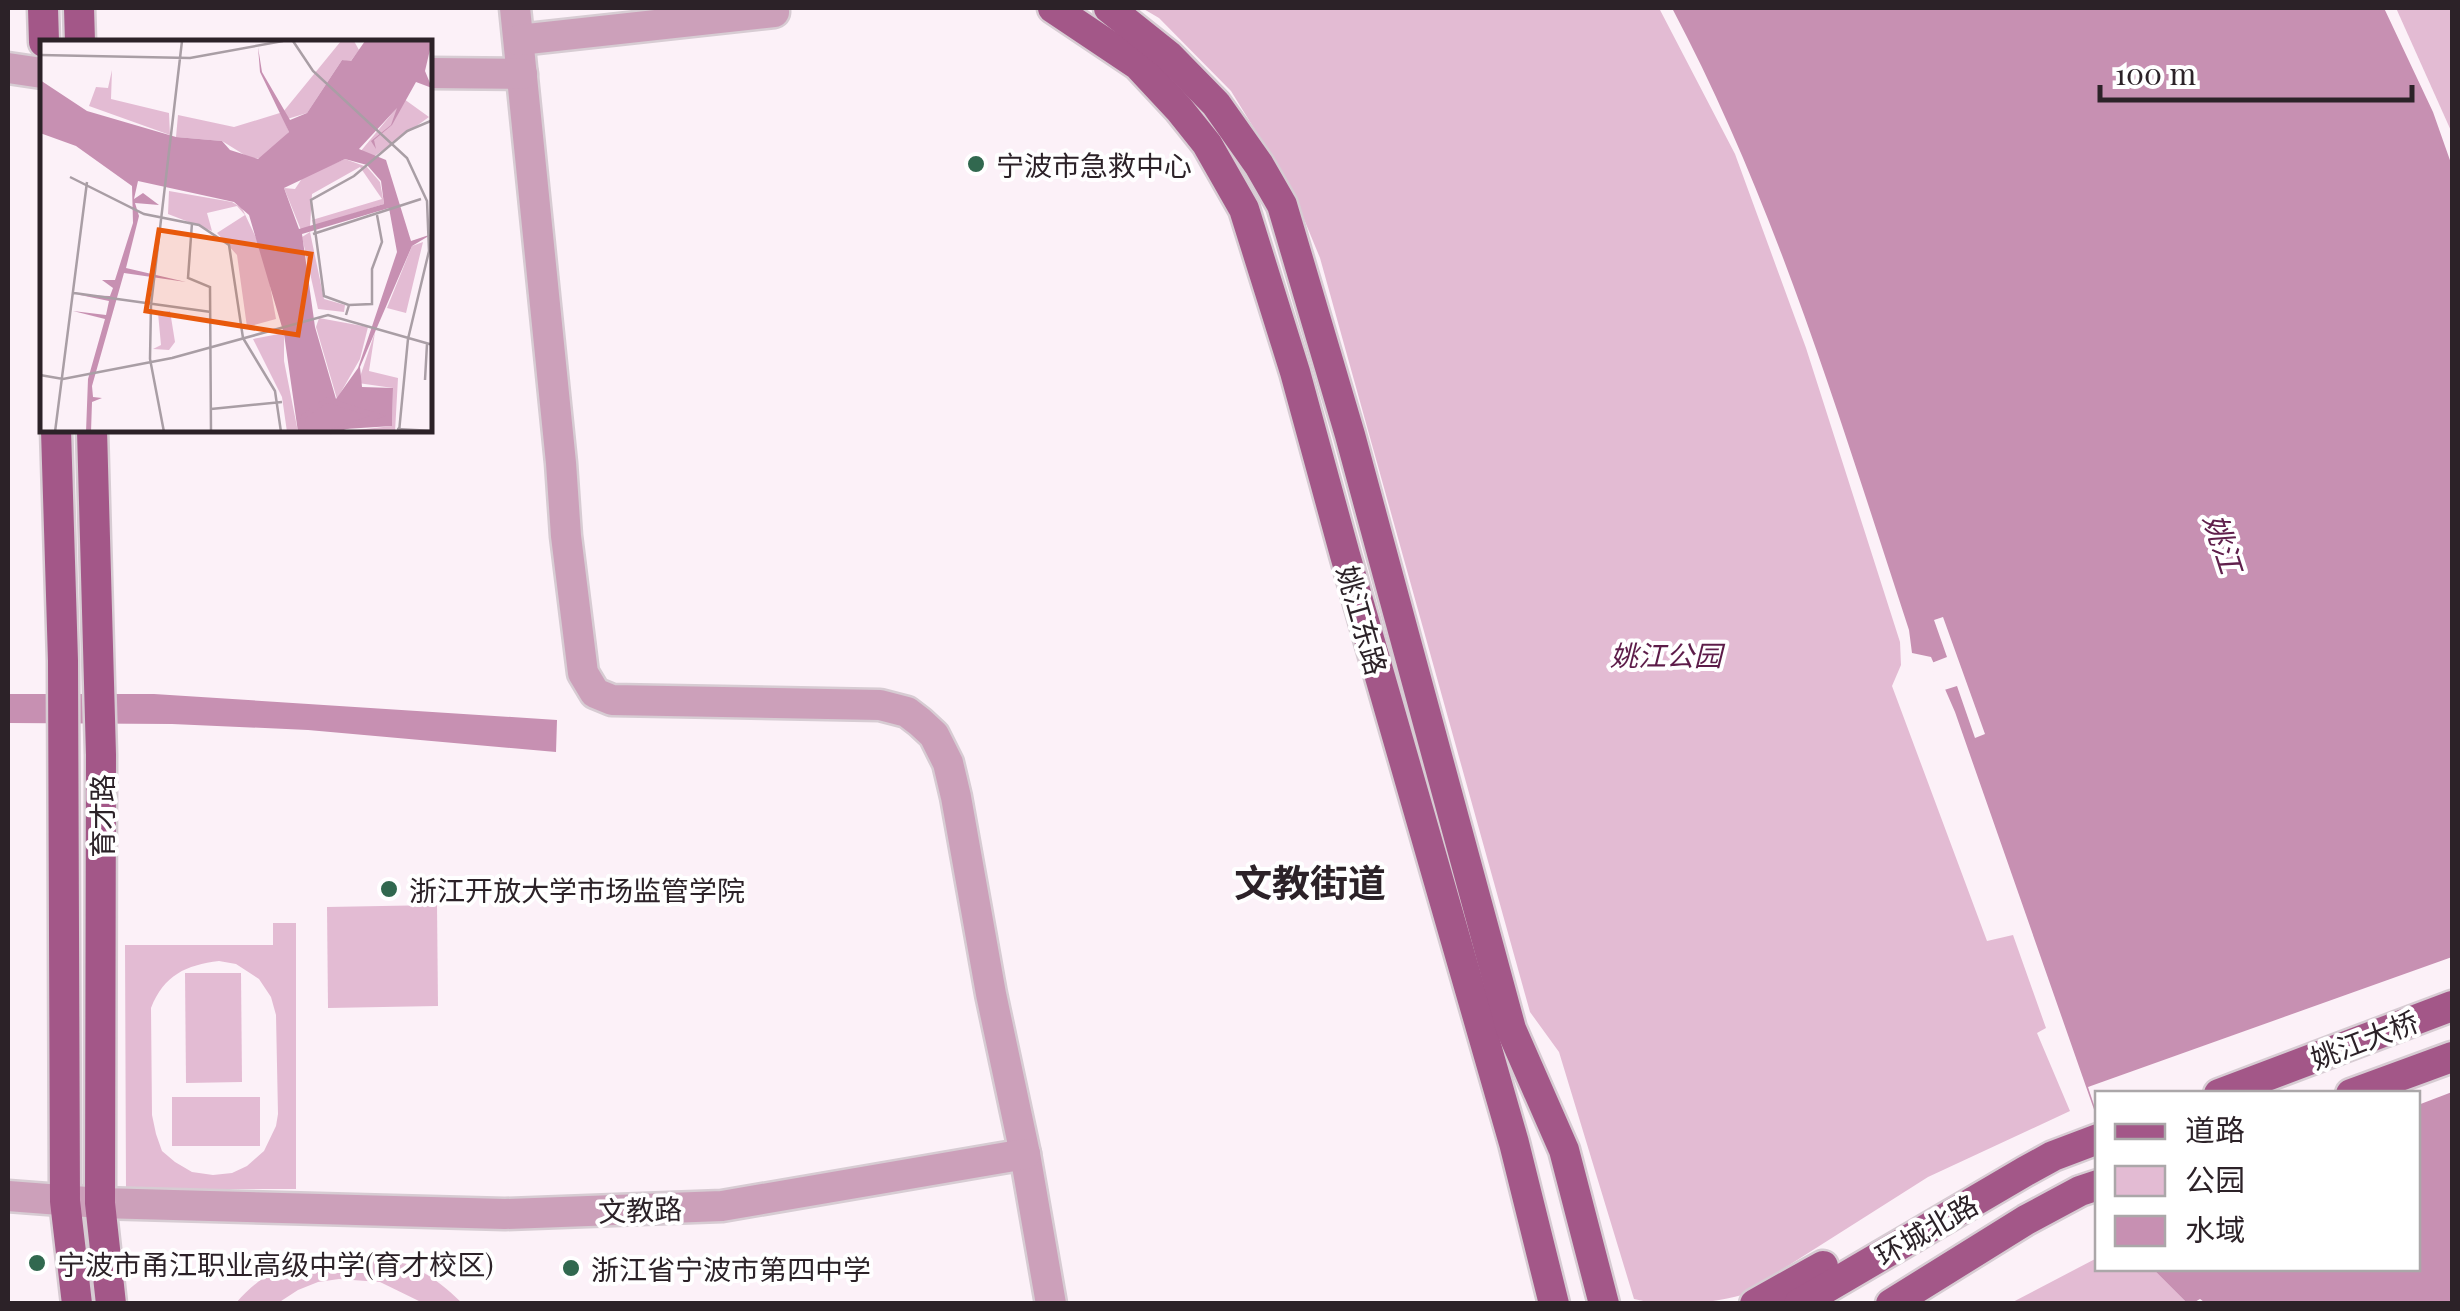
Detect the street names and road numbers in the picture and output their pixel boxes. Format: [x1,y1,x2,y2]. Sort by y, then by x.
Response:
street label: 姚江东路 [1330,561,1396,679]
street label: 育才路 [83,774,120,858]
street label: 姚江大桥 [2305,1002,2423,1076]
street label: 环城北路 [1868,1185,1984,1273]
street label: 文教路 [597,1189,683,1229]

